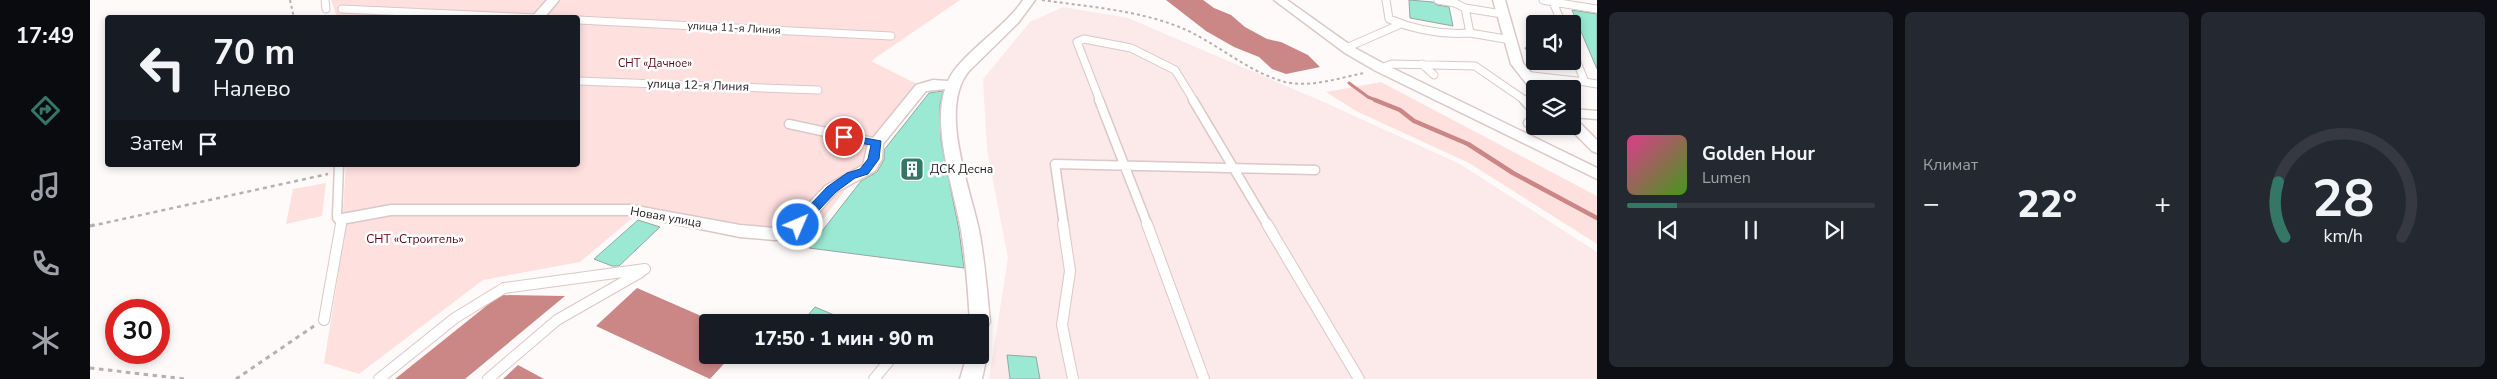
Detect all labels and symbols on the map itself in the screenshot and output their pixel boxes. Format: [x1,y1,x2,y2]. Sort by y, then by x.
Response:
street label: улица 11-я Линия [687,18,781,38]
park label: СНТ «Дачное» [618,56,692,71]
street label: улица 12-я Линия [647,75,749,95]
pin [823,116,865,158]
building icon: ДСК Десна [899,156,925,182]
place label: ДСК Десна [930,161,993,177]
position arrow [771,198,823,250]
street label: Новая улица [629,203,703,231]
park label: СНТ «Строитель» [366,231,464,247]
speed limit sign: 30 [105,299,170,364]

